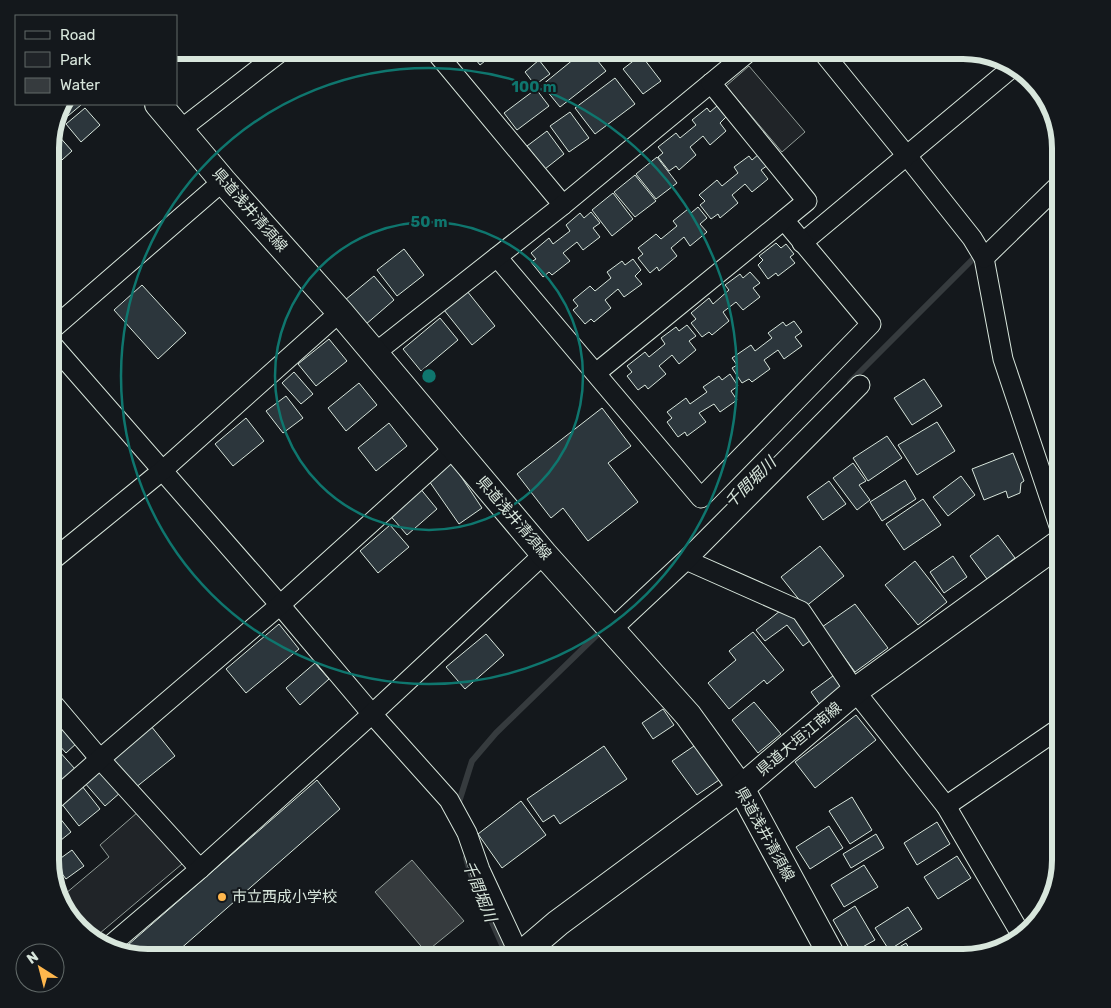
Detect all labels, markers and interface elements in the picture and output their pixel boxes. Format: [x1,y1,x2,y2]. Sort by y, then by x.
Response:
legend [15,15,178,105]
text: Road [60,26,96,44]
text: Park [60,51,91,69]
text: Water [60,76,100,94]
text: 100 m [512,78,556,96]
street label: 県道浅井清須線 [209,164,291,256]
text: 50 m [411,213,447,231]
centre of rings [420,367,438,385]
water label: 千間堀川 [721,452,781,512]
street label: 県道浅井清須線 [473,472,555,564]
street label: 県道大垣江南線 [753,698,845,780]
street label: 県道浅井清須線 [732,784,798,884]
water label: 千間堀川 [459,858,501,926]
place label: 市立西成小学校 [232,888,337,906]
marker: 市立西成小学校 [216,891,228,903]
north arrow [15,943,65,993]
text: N [24,948,42,968]

